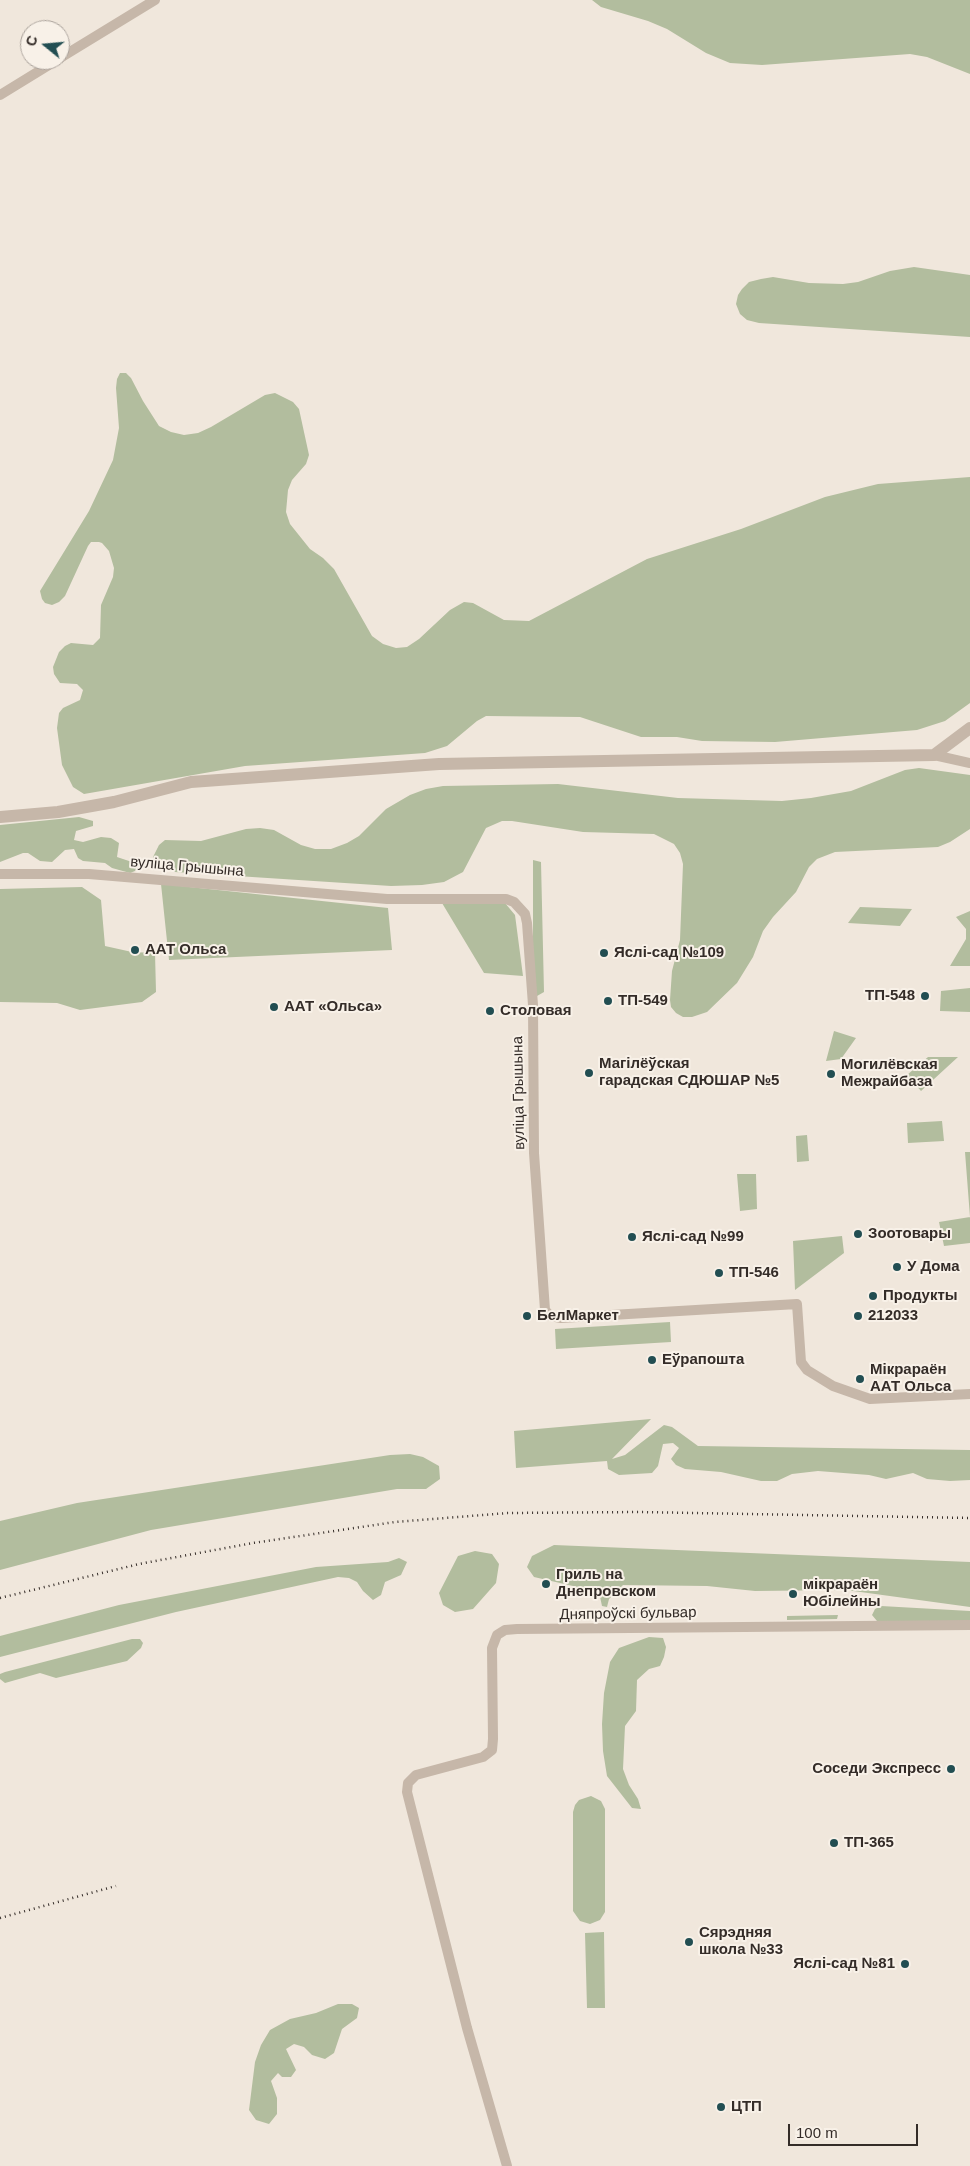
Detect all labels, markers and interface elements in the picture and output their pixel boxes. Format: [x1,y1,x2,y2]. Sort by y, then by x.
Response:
north arrow [20,20,70,70]
text: С [22,34,41,48]
street label: вуліца Грышына [130,853,244,881]
place label: ААТ Ольса [145,941,226,959]
marker: ААТ Ольса [129,944,141,956]
place label: Яслі-сад №109 [614,944,724,962]
marker: Яслі-сад №109 [598,947,610,959]
place label: ТП-548 [865,987,915,1005]
marker: ТП-548 [919,990,931,1002]
place label: ТП-549 [618,992,668,1010]
marker: ТП-549 [602,995,614,1007]
place label: ААТ «Ольса» [284,998,382,1016]
marker: ААТ «Ольса» [268,1001,280,1013]
place label: Столовая [500,1002,571,1020]
marker: Столовая [484,1005,496,1017]
street label: вуліца Грышына [509,1036,529,1150]
place label: Магілёўская гарадская СДЮШАР №5 [599,1055,779,1090]
place label: Могилёвская Межрайбаза [841,1056,938,1091]
marker: Магілёўская гарадская СДЮШАР №5 [583,1067,595,1079]
marker: Могилёвская Межрайбаза [825,1068,837,1080]
place label: Зоотовары [868,1225,951,1243]
place label: Яслі-сад №99 [642,1228,744,1246]
marker: Зоотовары [852,1228,864,1240]
marker: Яслі-сад №99 [626,1231,638,1243]
place label: У Дома [907,1258,960,1276]
marker: У Дома [891,1261,903,1273]
place label: ТП-546 [729,1264,779,1282]
marker: ТП-546 [713,1267,725,1279]
place label: Продукты [883,1287,958,1305]
marker: Продукты [867,1290,879,1302]
place label: БелМаркет [537,1307,619,1325]
place label: 212033 [868,1307,918,1325]
marker: БелМаркет [521,1310,533,1322]
marker: 212033 [852,1310,864,1322]
place label: Еўрапошта [662,1351,744,1369]
marker: Еўрапошта [646,1354,658,1366]
place label: Мікрараён ААТ Ольса [870,1361,951,1396]
marker: Мікрараён ААТ Ольса [854,1373,866,1385]
place label: Гриль на Днепровском [556,1566,656,1601]
place label: мікрараён Юбілейны [803,1576,881,1611]
marker: Гриль на Днепровском [540,1578,552,1590]
marker: мікрараён Юбілейны [787,1588,799,1600]
street label: Дняпроўскі бульвар [559,1604,697,1624]
place label: Соседи Экспресс [812,1760,941,1778]
marker: Соседи Экспресс [945,1763,957,1775]
place label: ТП-365 [844,1834,894,1852]
marker: ТП-365 [828,1837,840,1849]
place label: Сярэдняя школа №33 [699,1924,783,1959]
marker: Сярэдняя школа №33 [683,1936,695,1948]
place label: Яслі-сад №81 [793,1955,895,1973]
marker: Яслі-сад №81 [899,1958,911,1970]
place label: ЦТП [731,2098,762,2116]
marker: ЦТП [715,2101,727,2113]
scale bar [790,2114,920,2146]
text: 100 m [796,2124,838,2141]

